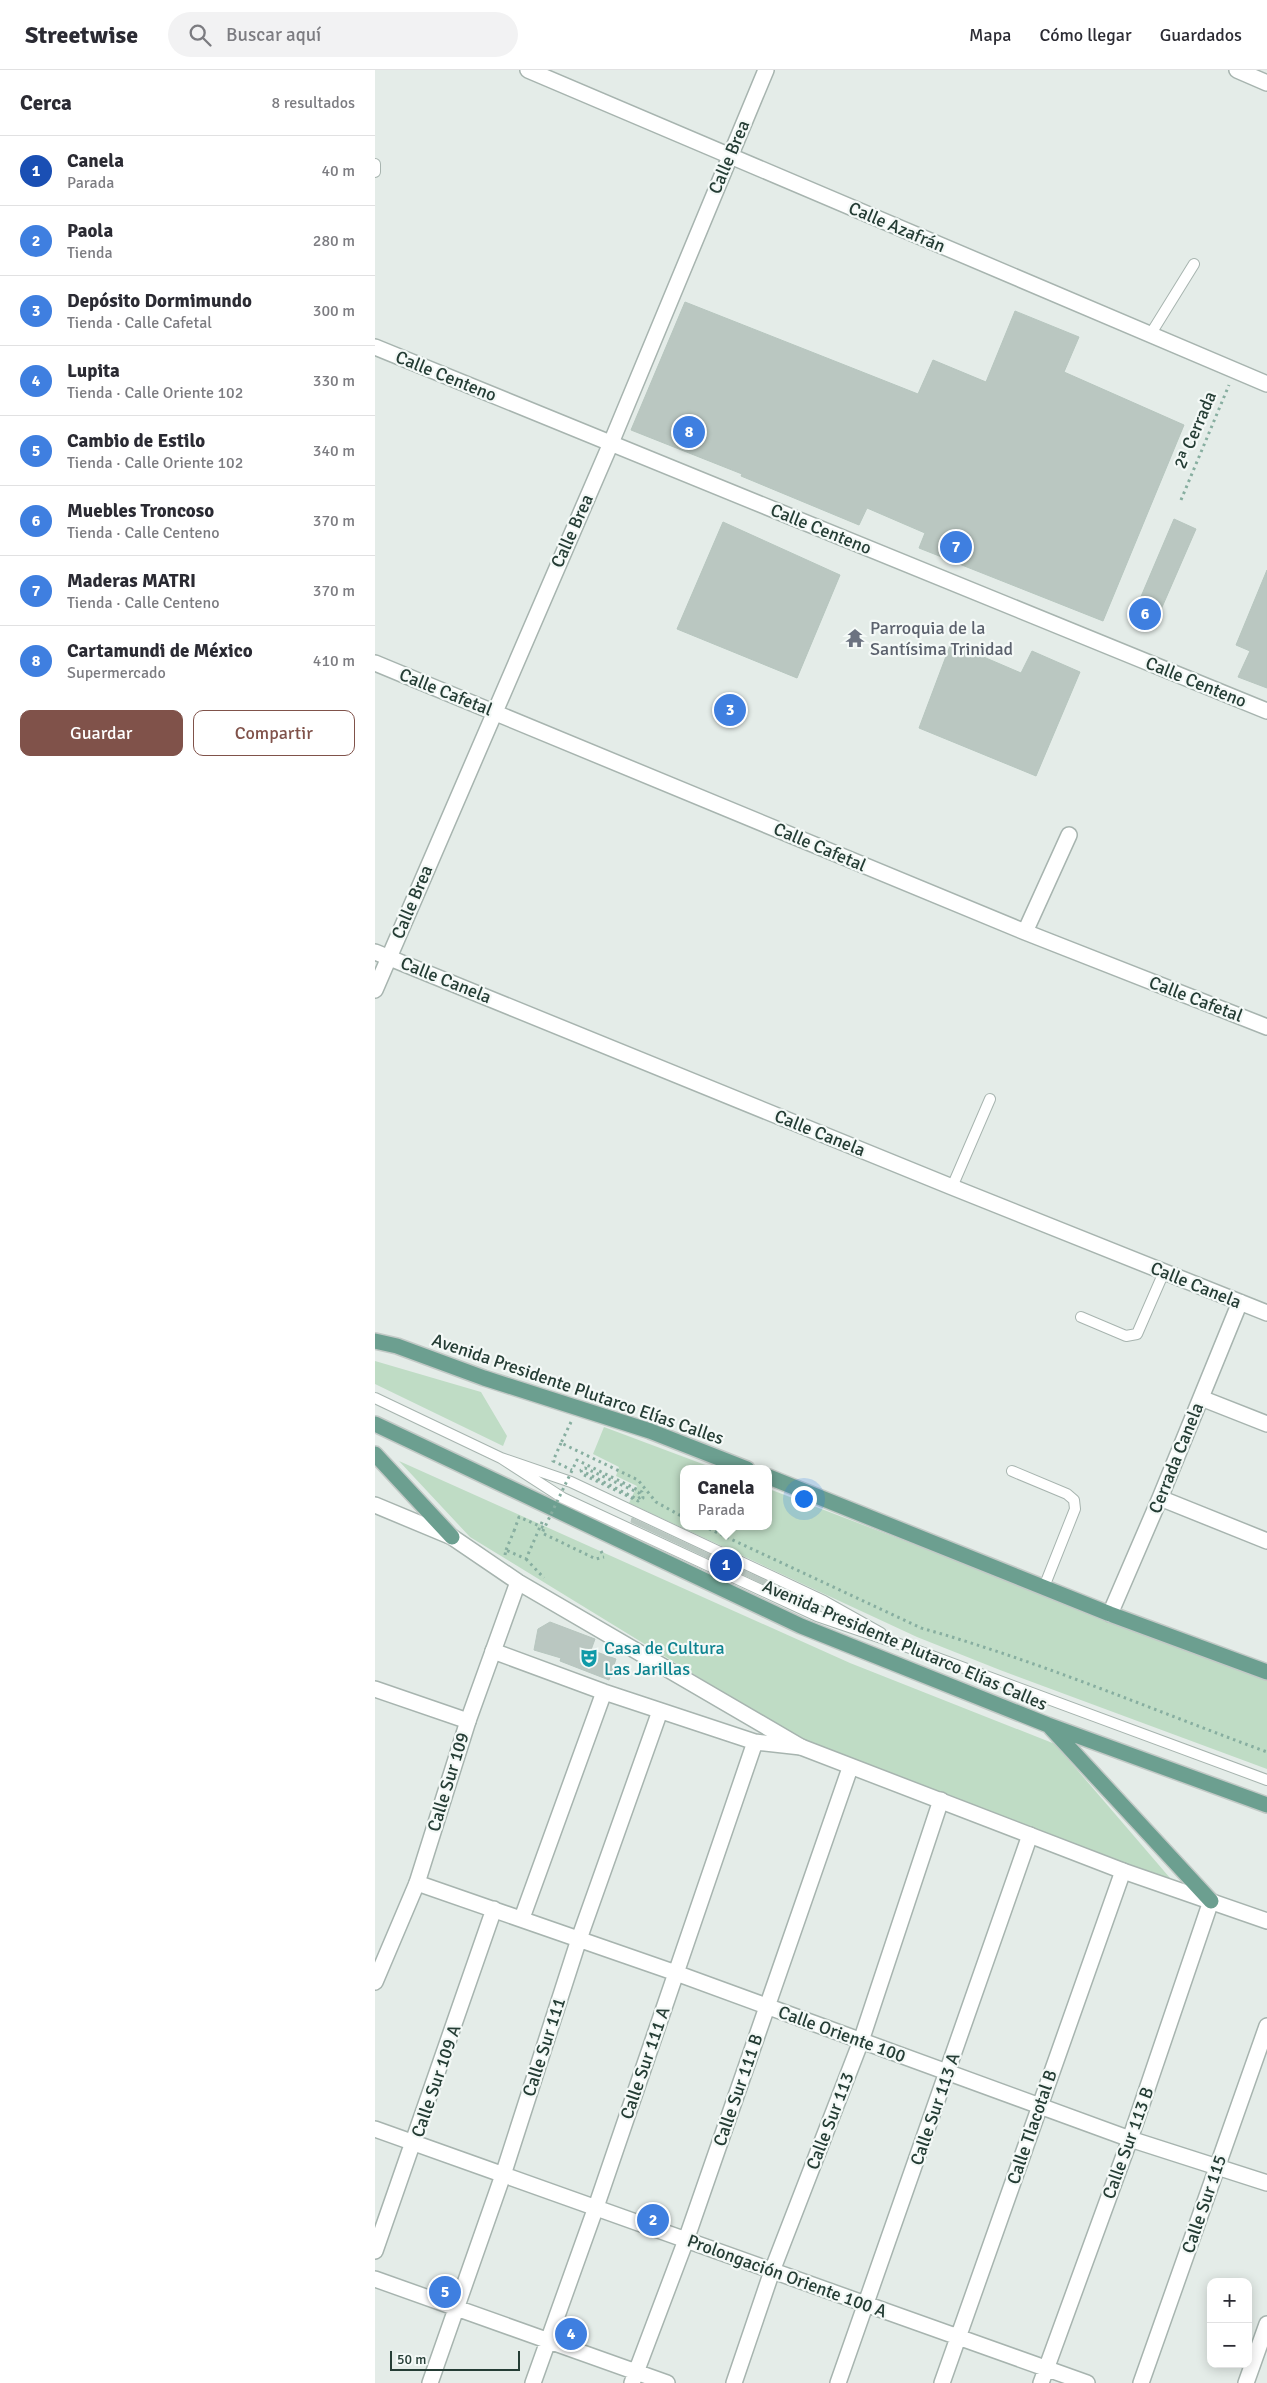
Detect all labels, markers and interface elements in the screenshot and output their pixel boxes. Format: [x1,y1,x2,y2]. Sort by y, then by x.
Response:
search box [168,12,518,57]
text: Streetwise [25,20,138,50]
icon: search [186,21,214,49]
text: Buscar aquí [226,23,321,47]
text: Mapa [969,24,1011,46]
text: Cómo llegar [1039,24,1132,46]
text: Guardados [1160,24,1242,46]
text: Cerca [20,90,72,116]
text: 8 resultados [272,93,355,113]
street label: Calle Brea [704,117,754,197]
text: Canela [67,149,124,173]
text: 1 [32,161,40,181]
text: 40 m [321,161,355,181]
text: Parada [67,173,114,193]
street label: Calle Azafrán [845,197,949,257]
text: Paola [67,219,113,243]
text: 2 [32,231,40,251]
text: 280 m [313,231,355,251]
text: Tienda [67,243,113,263]
text: Depósito Dormimundo [67,289,252,313]
text: 3 [32,301,40,321]
text: 300 m [313,301,355,321]
text: Tienda · Calle Cafetal [67,313,212,333]
street label: Calle Centeno [392,346,500,406]
text: Lupita [67,359,120,383]
text: 4 [32,371,40,391]
text: 330 m [313,371,355,391]
text: Tienda · Calle Oriente 102 [67,383,243,403]
street label: 2ª Cerrada [1169,388,1221,472]
pin: 8 [673,413,705,451]
text: Cambio de Estilo [67,429,205,453]
text: 5 [32,441,40,461]
text: 340 m [313,441,355,461]
text: Tienda · Calle Oriente 102 [67,453,243,473]
street label: Calle Brea [546,491,598,571]
text: Muebles Troncoso [67,499,214,523]
street label: Calle Centeno [767,499,875,559]
text: 6 [32,511,40,531]
text: 370 m [313,511,355,531]
text: Tienda · Calle Centeno [67,523,220,543]
pin: 7 [940,528,972,566]
text: Maderas MATRI [67,569,196,593]
text: 7 [32,581,40,601]
text: 370 m [313,581,355,601]
text: Tienda · Calle Centeno [67,593,220,613]
pin: 6 [1129,595,1161,633]
place label: Parroquia de la Santísima Trinidad [870,617,1013,660]
temple icon: Parroquia de la Santísima Trinidad [844,627,866,649]
text: Cartamundi de México [67,639,253,663]
text: 8 [32,651,40,671]
text: 410 m [313,651,355,671]
street label: Calle Centeno [1142,652,1250,712]
text: Supermercado [67,663,166,683]
street label: Calle Cafetal [396,663,496,721]
pin: 3 [714,691,746,729]
button: Guardar [20,710,183,756]
button: Compartir [193,710,355,756]
street label: Calle Cafetal [770,818,870,876]
street label: Calle Brea [387,862,437,942]
street label: Calle Canela [397,952,495,1008]
street label: Calle Cafetal [1146,971,1246,1027]
street label: Calle Canela [771,1105,869,1161]
street label: Calle Canela [1147,1257,1245,1313]
street label: Avenida Presidente Plutarco Elías Calles [429,1329,727,1449]
street label: Cerrada Canela [1144,1399,1208,1517]
popup [680,1465,772,1530]
text: Canela [698,1476,754,1500]
your location [791,1486,817,1512]
text: Parada [698,1500,745,1520]
pin: 1 [710,1546,742,1584]
street label: Avenida Presidente Plutarco Elías Calles [759,1575,1051,1715]
place label: Casa de Cultura Las Jarillas [604,1637,725,1680]
theatre icon: Casa de Cultura Las Jarillas [578,1647,600,1669]
street label: Calle Sur 109 [422,1730,474,1834]
street label: Calle Sur 111 [518,1995,570,2099]
street label: Calle Oriente 100 [775,2001,909,2067]
street label: Calle Sur 111 A [615,2004,675,2122]
street label: Calle Sur 109 A [406,2022,466,2140]
street label: Calle Sur 111 B [708,2031,768,2149]
street label: Calle Sur 113 A [905,2050,965,2168]
street label: Calle Tlacotal B [1002,2067,1062,2187]
street label: Calle Sur 113 [801,2069,859,2173]
street label: Calle Sur 113 B [1098,2084,1158,2202]
street label: Calle Sur 115 [1177,2152,1231,2256]
pin: 2 [637,2201,669,2239]
street label: Prolongación Oriente 100 A [684,2230,890,2322]
pin: 5 [429,2273,461,2311]
map controls [1207,2278,1252,2368]
button: + [1207,2278,1252,2323]
pin: 4 [555,2315,587,2353]
button: − [1207,2323,1252,2368]
scale bar [390,2348,520,2371]
text: 50 m [397,2351,426,2368]

